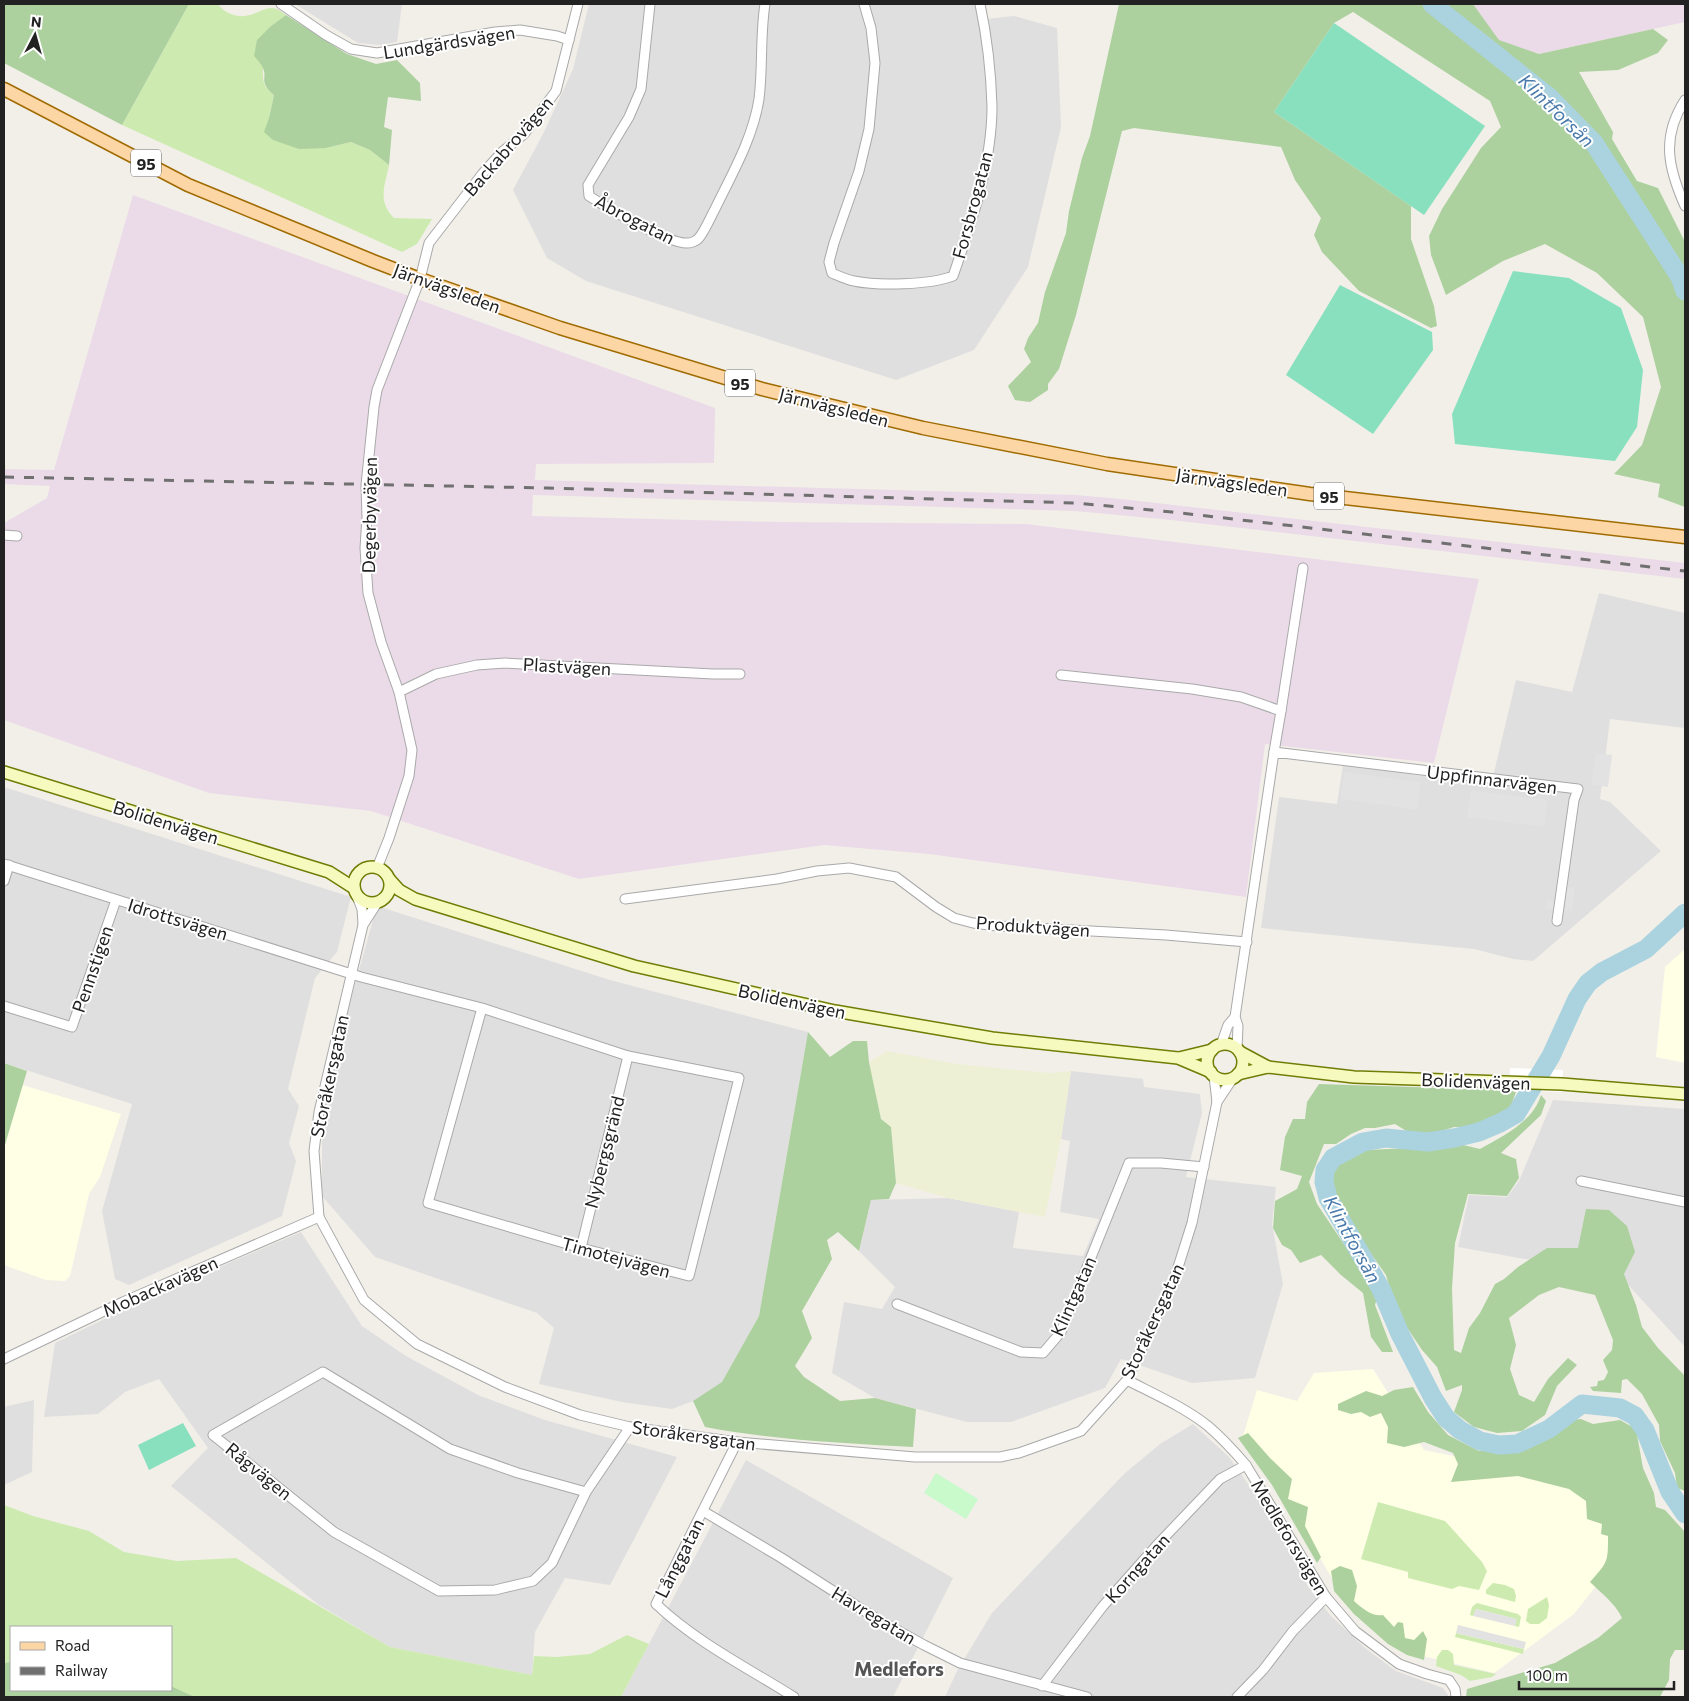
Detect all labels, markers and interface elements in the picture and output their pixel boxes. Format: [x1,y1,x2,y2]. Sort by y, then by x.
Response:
north arrow [10,10,60,60]
text: N [30,13,43,31]
street label: Lundgärdsvägen [382,21,516,63]
water label: Klintforsån [1514,68,1600,152]
street label: Backabrovägen [459,92,557,200]
street label: Forsbrogatan [947,149,997,261]
road number: 95 [131,150,161,177]
street label: Åbrogatan [591,189,679,249]
street label: Järnvägsleden [390,258,504,318]
road number: 95 [725,369,755,396]
street label: Järnvägsleden [777,383,891,431]
street label: Degerbyvägen [357,457,381,573]
street label: Järnvägsleden [1175,463,1289,501]
road number: 95 [1314,482,1344,510]
street label: Plastvägen [522,653,612,679]
street label: Uppfinnarvägen [1426,760,1558,798]
street label: Bolidenvägen [110,795,222,849]
street label: Idrottsvägen [125,893,231,945]
street label: Produktvägen [975,911,1091,941]
street label: Pennstigen [67,923,117,1015]
street label: Bolidenvägen [736,979,848,1023]
street label: Storåkersgatan [305,1013,353,1139]
street label: Bolidenvägen [1421,1068,1531,1094]
street label: Nybergsgränd [579,1094,629,1210]
water label: Klintforsån [1320,1191,1386,1287]
street label: Timotejvägen [559,1232,673,1282]
street label: Mobackavägen [99,1251,221,1321]
street label: Klintgatan [1046,1253,1100,1339]
street label: Storåkersgatan [1116,1260,1188,1382]
street label: Storåkersgatan [631,1415,757,1455]
street label: Rågvägen [221,1438,297,1504]
street label: Medleforsvägen [1247,1475,1333,1599]
street label: Långgatan [650,1515,708,1601]
street label: Korngatan [1100,1529,1174,1607]
street label: Havregatan [828,1581,920,1649]
legend [10,1626,172,1691]
text: Road [55,1636,90,1654]
district label: Medlefors [854,1657,944,1680]
scale bar [1519,1658,1674,1690]
text: Railway [55,1661,108,1679]
text: 100 m [1526,1666,1568,1684]

